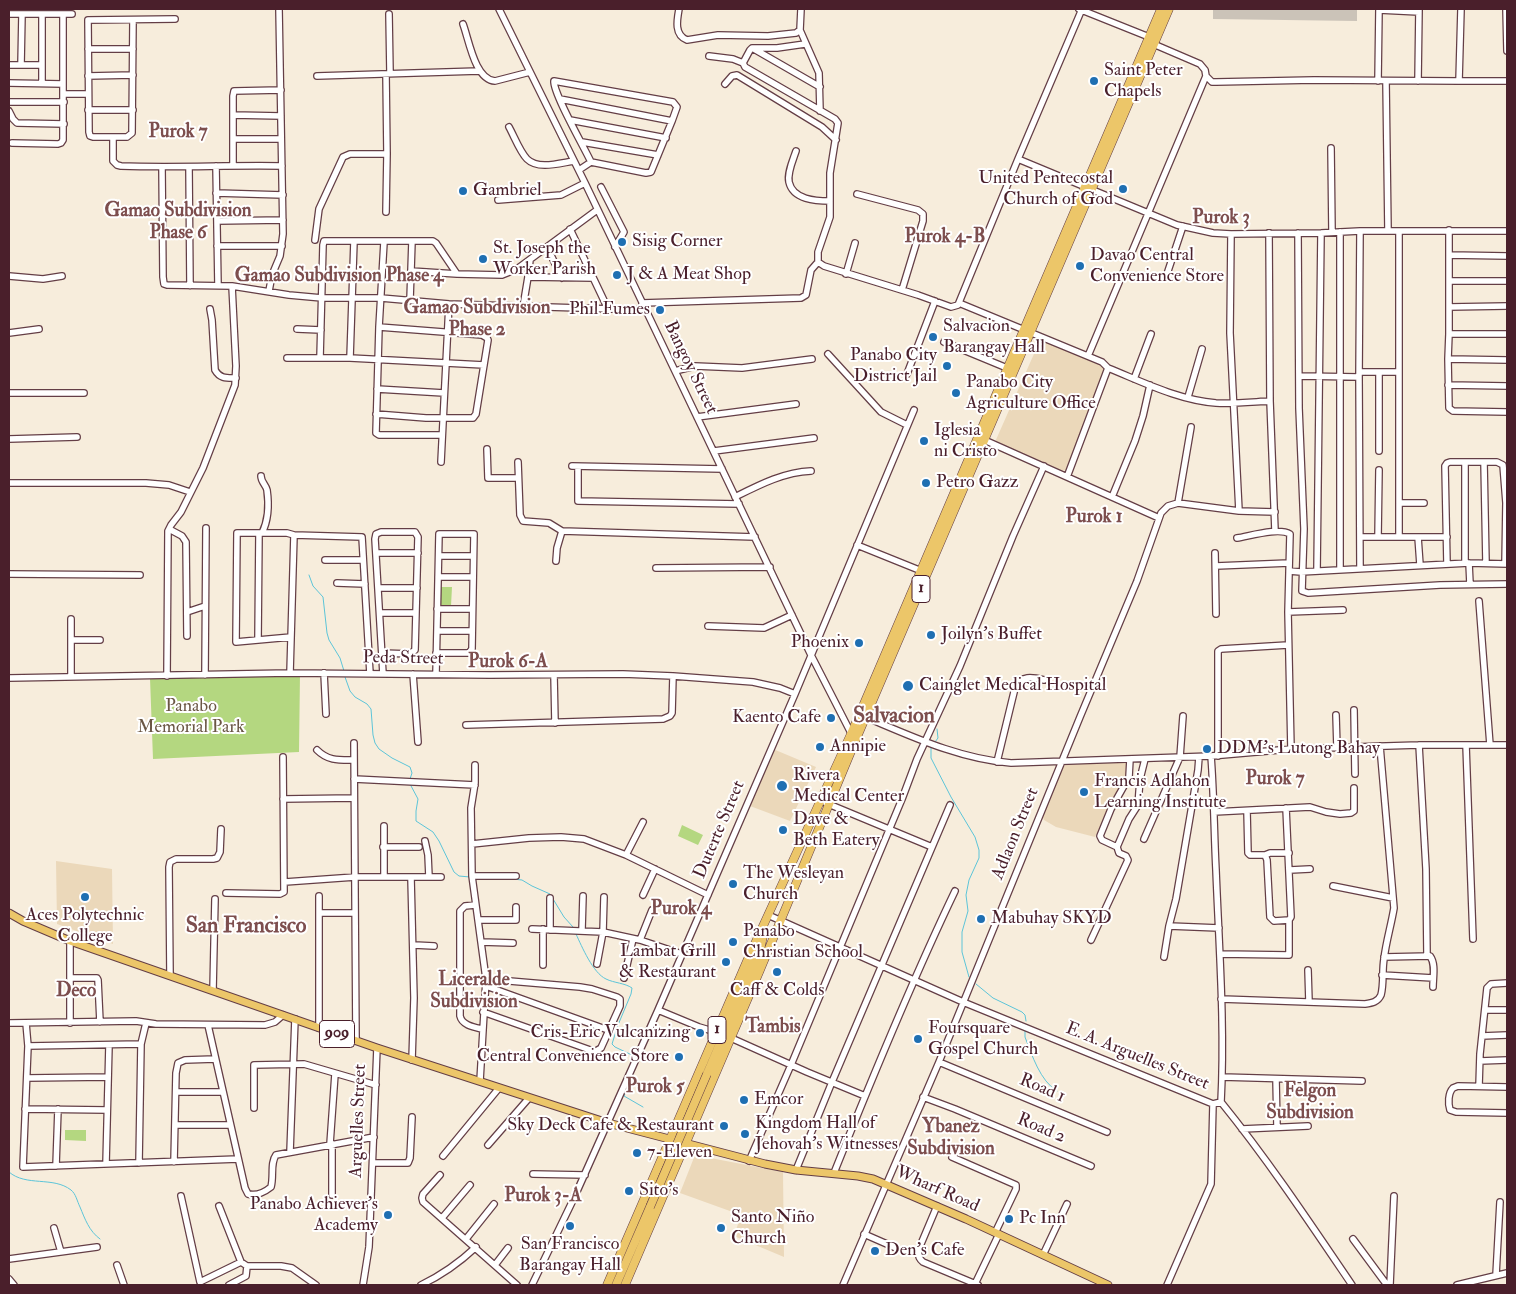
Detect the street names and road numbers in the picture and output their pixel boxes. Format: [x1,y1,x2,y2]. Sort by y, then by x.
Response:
street label: Bangoy Street [658,318,722,418]
road number: 1 [912,576,930,602]
street label: Peda Street [362,647,444,671]
street label: Duterte Street [690,778,750,882]
street label: Adlaon Street [988,785,1044,883]
road number: 1 [708,1016,726,1044]
street label: E. A. Arguelles Street [1062,1018,1212,1096]
road number: 909 [320,1021,354,1048]
street label: Arguelles Street [346,1064,372,1178]
street label: Road 1 [1016,1070,1068,1108]
street label: Road 2 [1014,1109,1068,1149]
street label: Wharf Road [892,1162,982,1218]

